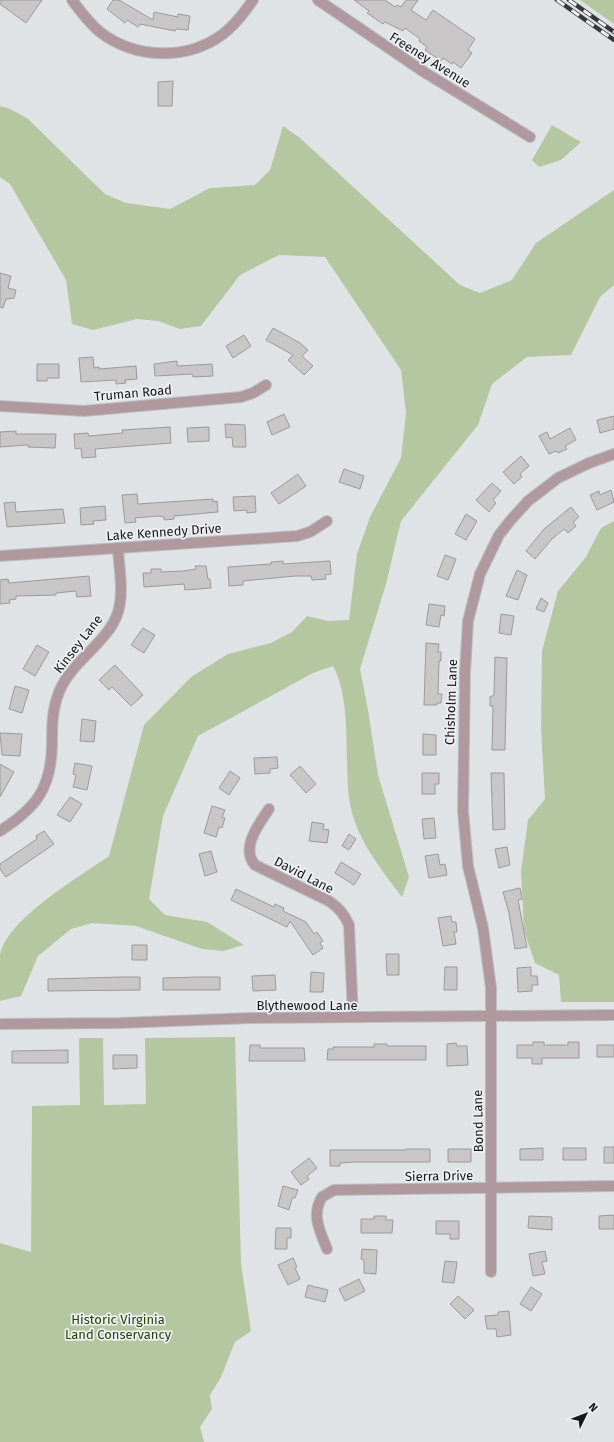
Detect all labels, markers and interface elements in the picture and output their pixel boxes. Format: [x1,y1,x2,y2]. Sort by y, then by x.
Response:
street label: Freeney Avenue [387,29,473,91]
street label: Truman Road [93,382,173,404]
street label: Lake Kennedy Drive [106,520,222,544]
street label: Kinsey Lane [51,612,105,676]
street label: Chisholm Lane [442,659,460,745]
street label: David Lane [272,854,336,896]
street label: Blythewood Lane [256,998,358,1013]
street label: Bond Lane [470,1090,486,1152]
street label: Sierra Drive [405,1168,473,1184]
park label: Historic Virginia Land Conservancy [65,1312,172,1342]
north arrow [566,1394,606,1434]
text: N [586,1400,600,1415]

